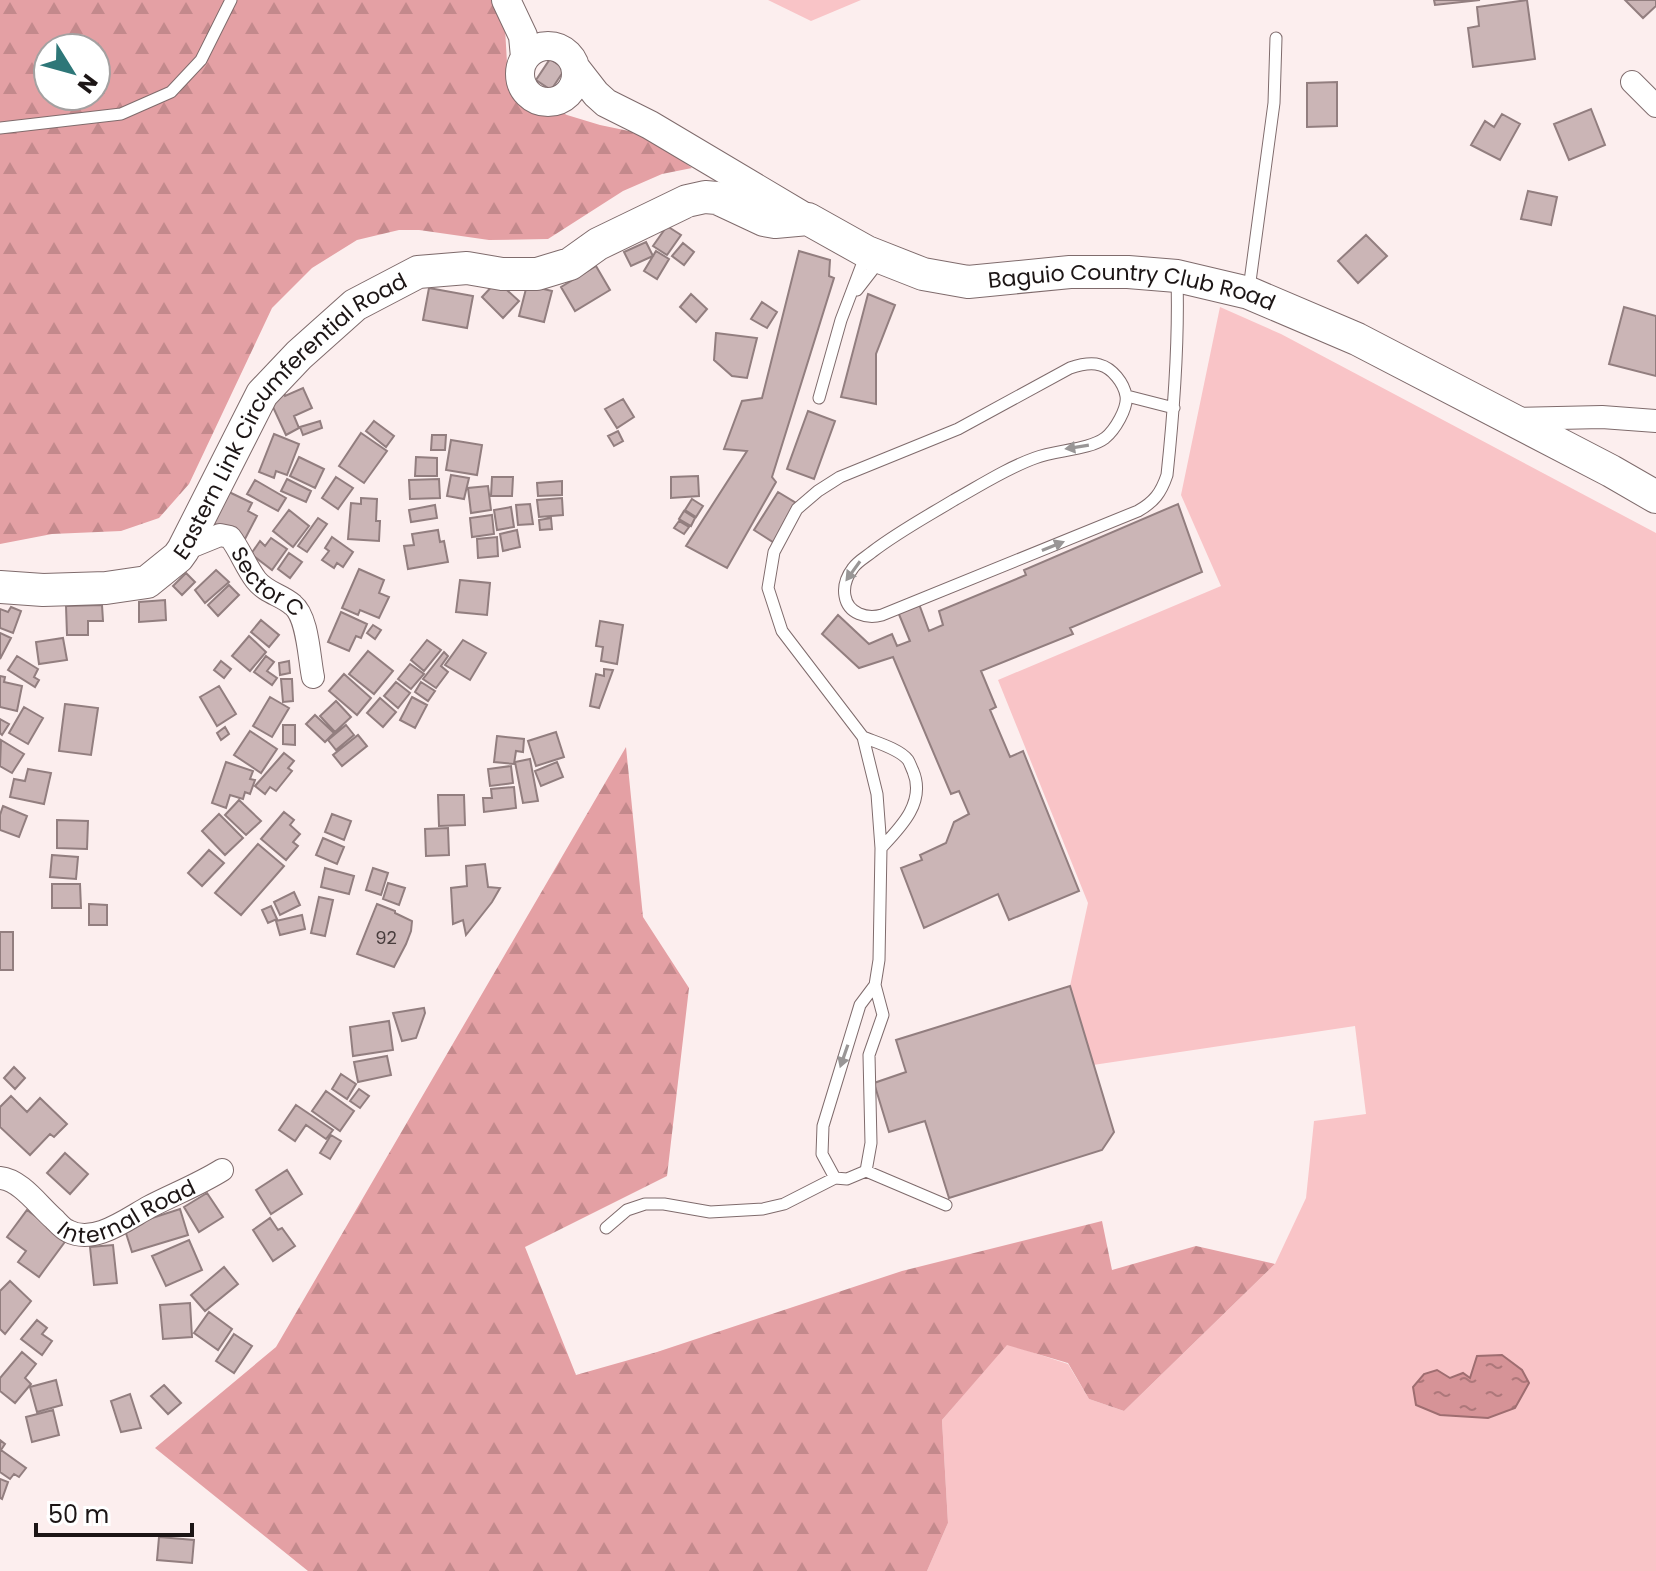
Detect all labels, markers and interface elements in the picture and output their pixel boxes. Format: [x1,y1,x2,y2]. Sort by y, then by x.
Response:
north arrow [32,32,112,112]
text: N [70,68,105,100]
street label: Baguio Country Club Road [987,257,1280,318]
street label: Eastern Link Circumferential Road [166,266,412,566]
one-way arrow [1064,441,1089,454]
one-way arrow [1041,540,1065,553]
street label: Sector C [223,541,312,624]
one-way arrow [845,560,861,582]
house number: 92 [375,925,397,950]
one-way arrow [838,1044,850,1068]
street label: Internal Road [50,1172,201,1251]
scale bar [36,1487,192,1537]
text: 50 m [48,1498,109,1531]

